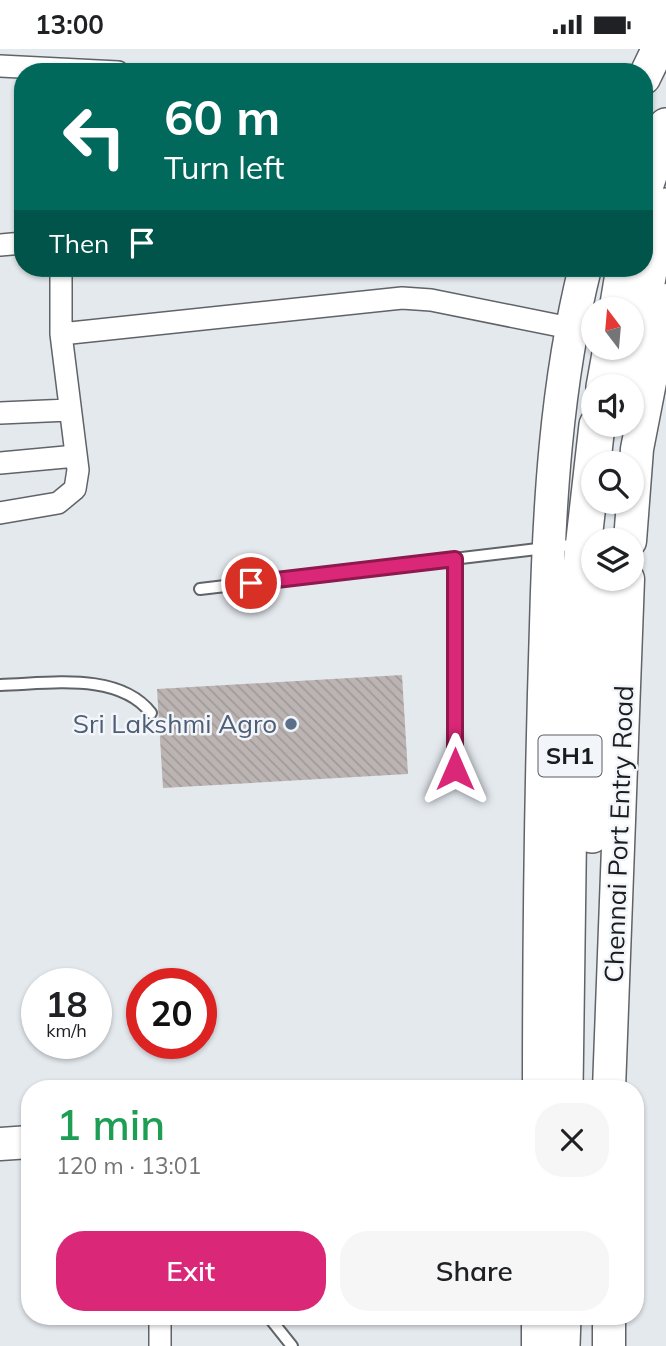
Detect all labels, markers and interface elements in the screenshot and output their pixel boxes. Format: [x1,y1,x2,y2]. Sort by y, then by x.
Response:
text: 13:00 [35,8,104,41]
text: 60 m [164,86,280,147]
icon: left [49,91,140,182]
text: Turn left [164,147,284,187]
icon: arrive [123,224,161,262]
text: Then [49,227,109,260]
north arrow [581,297,644,361]
map controls [581,297,644,591]
button: sound [581,374,644,437]
button: search [581,451,644,514]
button: layers [581,528,644,591]
pin [221,553,281,613]
icon: arrive [232,564,270,602]
street label: Chennai Port Entry Road [597,685,640,983]
place label: Sri Lakshmi Agro [73,707,277,740]
marker: Sri Lakshmi Agro [283,716,299,732]
position arrow [418,732,492,806]
road number: SH1 [538,735,602,777]
speed limit sign: 20 [126,968,217,1059]
text: 18 [45,982,88,1026]
text: km/h [46,1019,87,1042]
text: 1 min [56,1098,165,1151]
button: close [535,1103,609,1177]
text: 120 m · 13:01 [56,1151,201,1180]
button: Exit [56,1231,326,1311]
button: Share [340,1231,609,1311]

